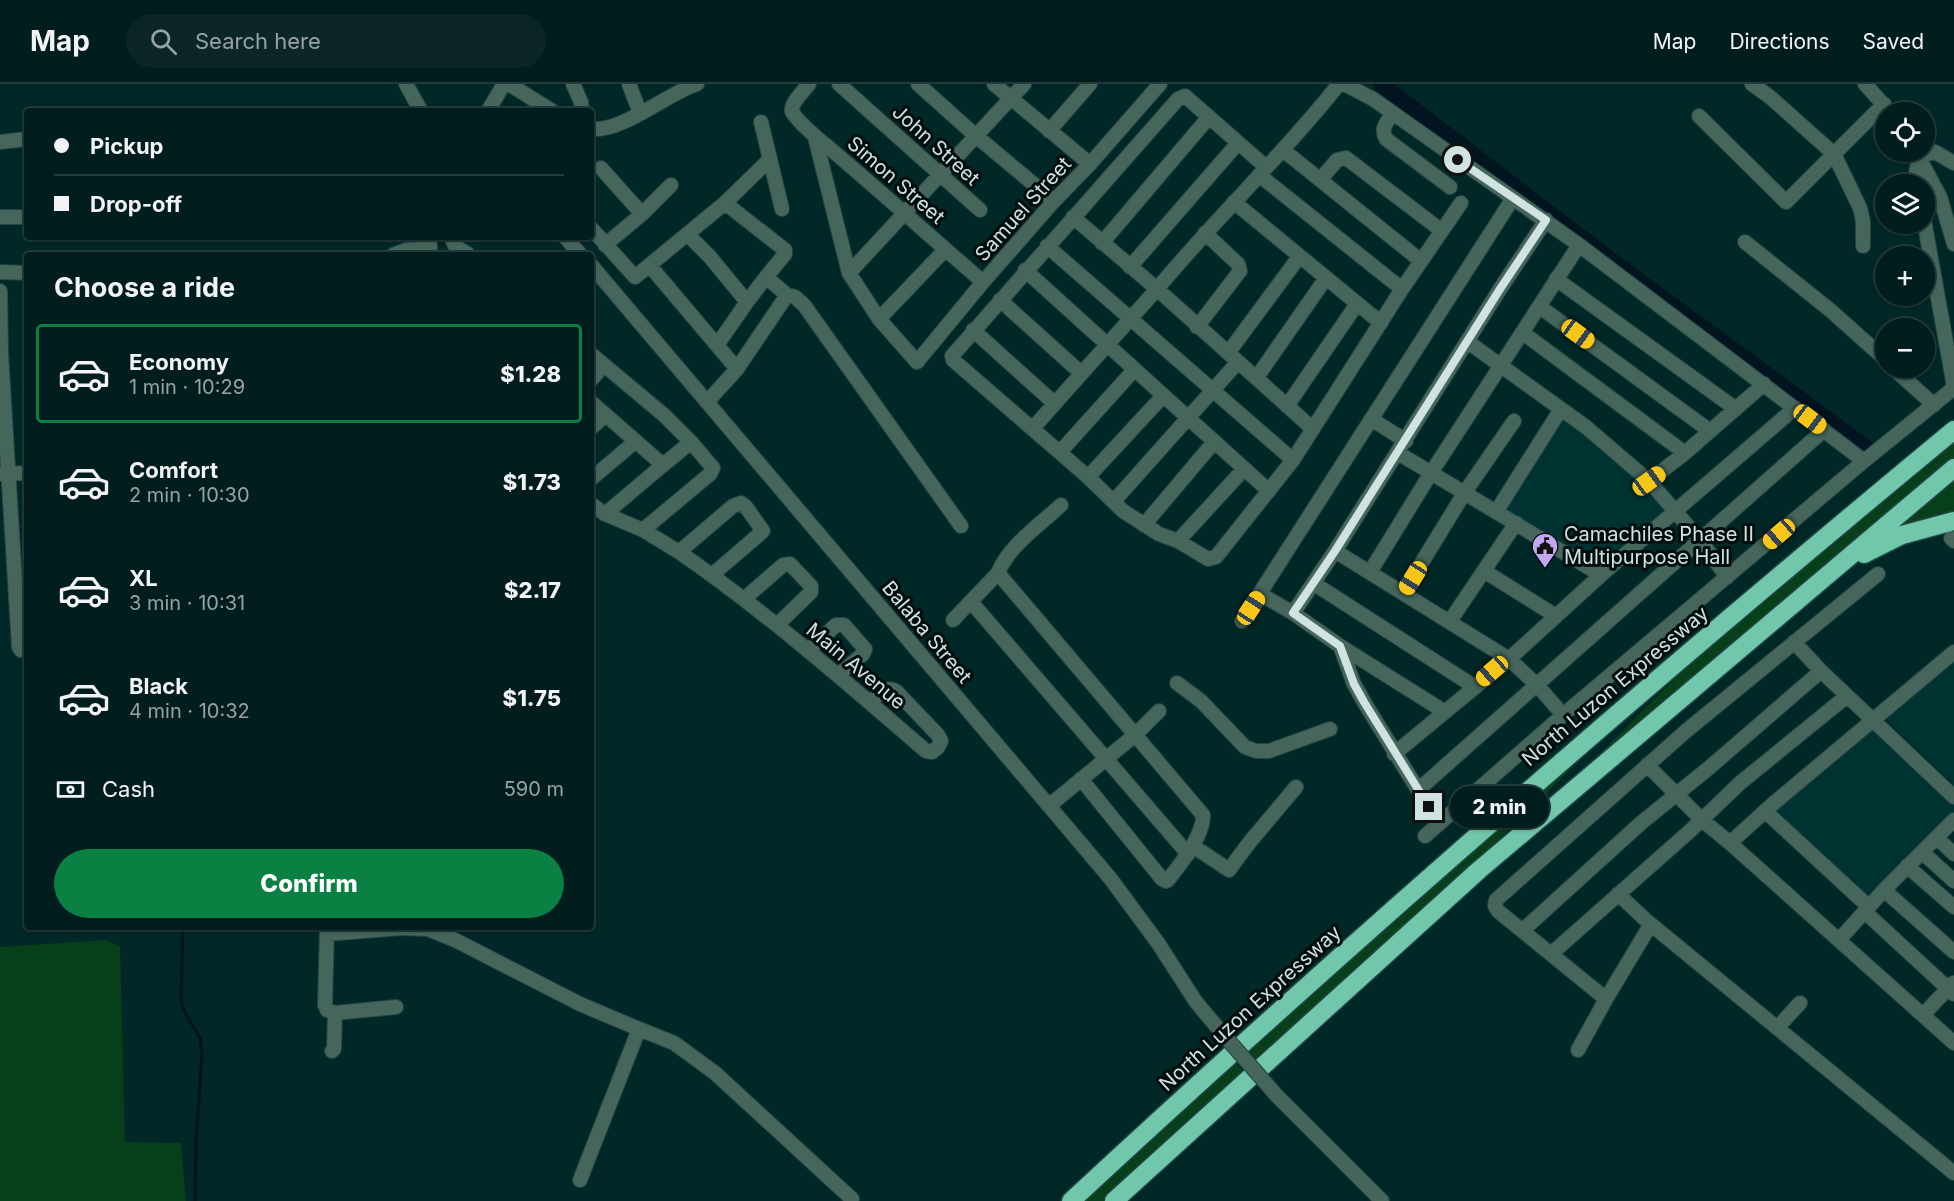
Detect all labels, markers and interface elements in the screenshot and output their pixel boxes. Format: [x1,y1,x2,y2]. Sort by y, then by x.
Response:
search box [126,14,546,68]
text: Map [30,24,90,58]
icon: search [147,25,180,58]
text: Search here [195,28,321,54]
text: Map [1653,29,1696,54]
text: Directions [1729,29,1830,54]
text: Saved [1863,29,1924,54]
street label: John Street [887,100,985,191]
map controls [1875,102,1935,378]
button: locate [1875,102,1935,162]
street label: Simon Street [842,131,950,229]
text: Pickup [90,133,164,159]
route start [1444,146,1471,173]
street label: Samuel Street [970,152,1076,266]
button: layers [1875,174,1935,234]
text: Drop-off [90,191,182,217]
button: + [1875,246,1935,306]
text: Choose a ride [54,271,235,304]
car [1558,316,1598,352]
button: − [1875,318,1935,378]
icon: car [57,347,111,401]
text: Economy [129,349,229,375]
text: $1.28 [500,361,561,387]
text: 1 min · 10:29 [129,375,245,399]
car [1790,401,1830,437]
icon: car [57,455,111,509]
text: Comfort [129,457,218,483]
car [1629,463,1669,499]
text: $1.73 [503,469,561,495]
text: 2 min · 10:30 [129,483,250,507]
car [1760,515,1798,553]
place label: Camachiles Phase II Multipurpose Hall [1564,522,1754,569]
public building icon: Camachiles Phase II Multipurpose Hall [1530,531,1560,569]
car [1396,558,1430,598]
icon: car [57,563,111,617]
text: XL [129,565,158,591]
street label: Balaba Street [877,576,977,688]
text: $2.17 [504,577,561,603]
car [1234,588,1268,628]
text: 3 min · 10:31 [129,591,245,615]
street label: North Luzon Expressway [1517,601,1713,771]
street label: Main Avenue [802,618,910,714]
car [1473,652,1511,690]
icon: car [57,671,111,725]
text: Black [129,673,188,699]
text: $1.75 [503,685,561,711]
text: 4 min · 10:32 [129,699,250,723]
icon: cash [54,773,87,806]
text: Cash [102,776,155,802]
text: 590 m [504,777,564,801]
callout: 2 min [1450,786,1549,828]
route end [1415,793,1442,820]
text: 2 min [1472,795,1527,819]
button: Confirm [54,849,564,918]
street label: North Luzon Expressway [1154,920,1346,1096]

